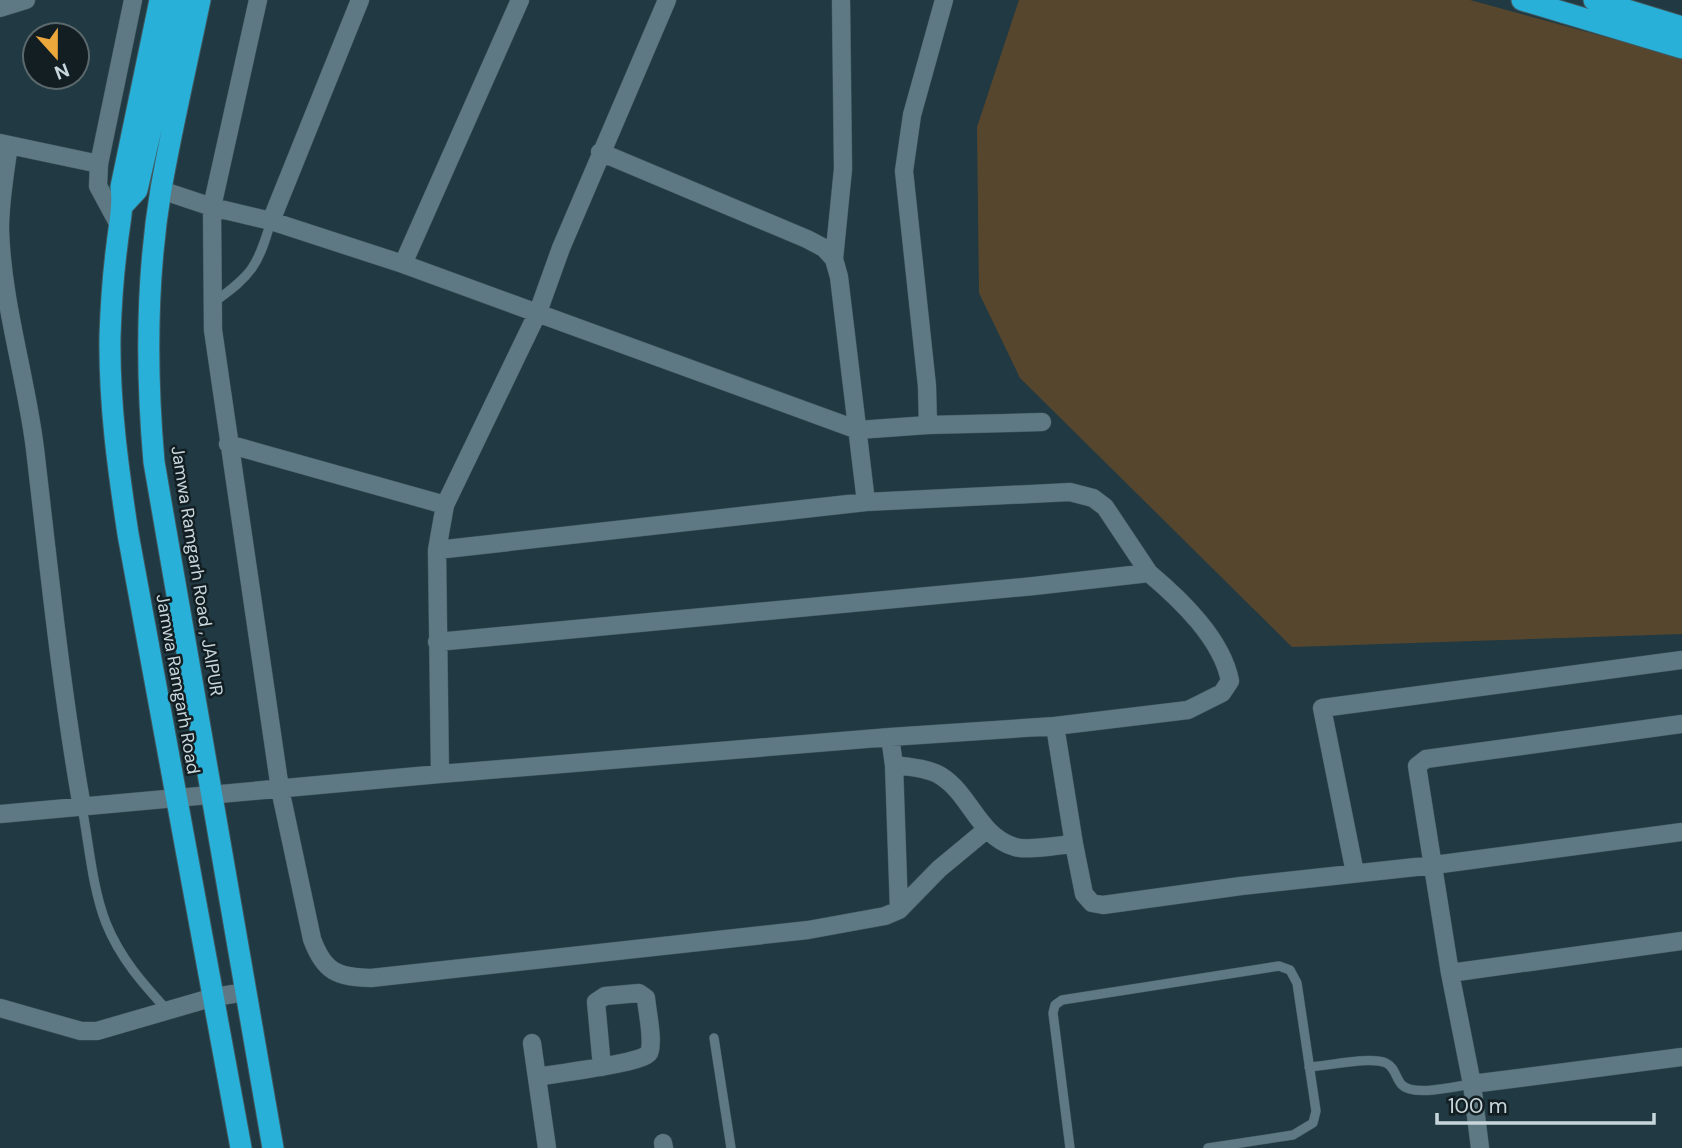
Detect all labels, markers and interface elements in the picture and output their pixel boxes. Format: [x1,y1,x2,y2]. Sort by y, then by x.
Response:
north arrow [21,21,91,91]
text: N [51,57,73,86]
street label: Jamwa Ramgarh Road , JAIPUR [167,444,227,698]
street label: Jamwa Ramgarh Road [152,592,204,776]
scale bar [1437,1082,1654,1126]
text: 100 m [1448,1092,1508,1120]

